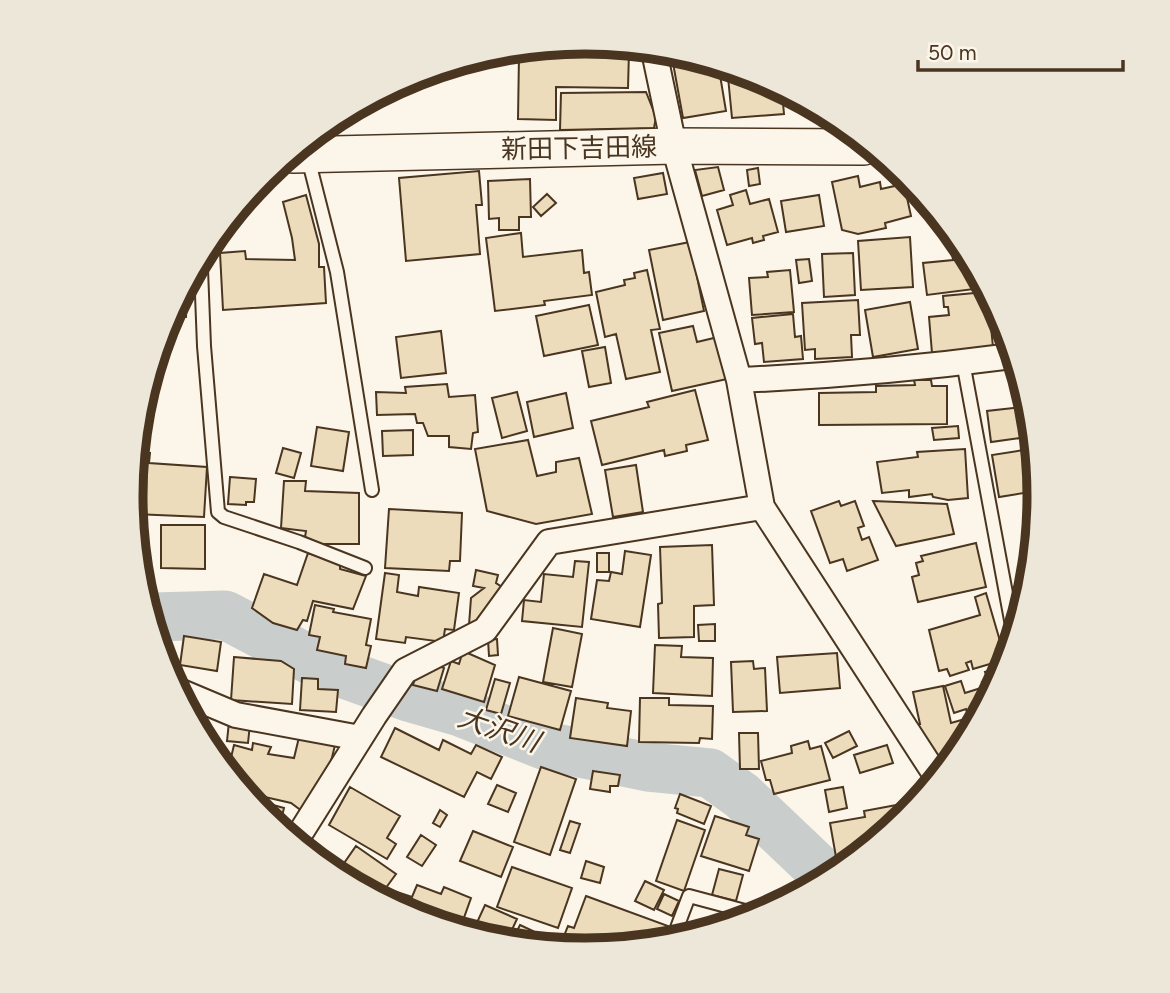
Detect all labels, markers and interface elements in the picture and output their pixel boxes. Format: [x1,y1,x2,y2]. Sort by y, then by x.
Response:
scale bar [918,28,1123,72]
text: 50 m [928,40,977,65]
street label: 新田下吉田線 [501,131,657,165]
water label: 大沢川 [454,699,547,760]

